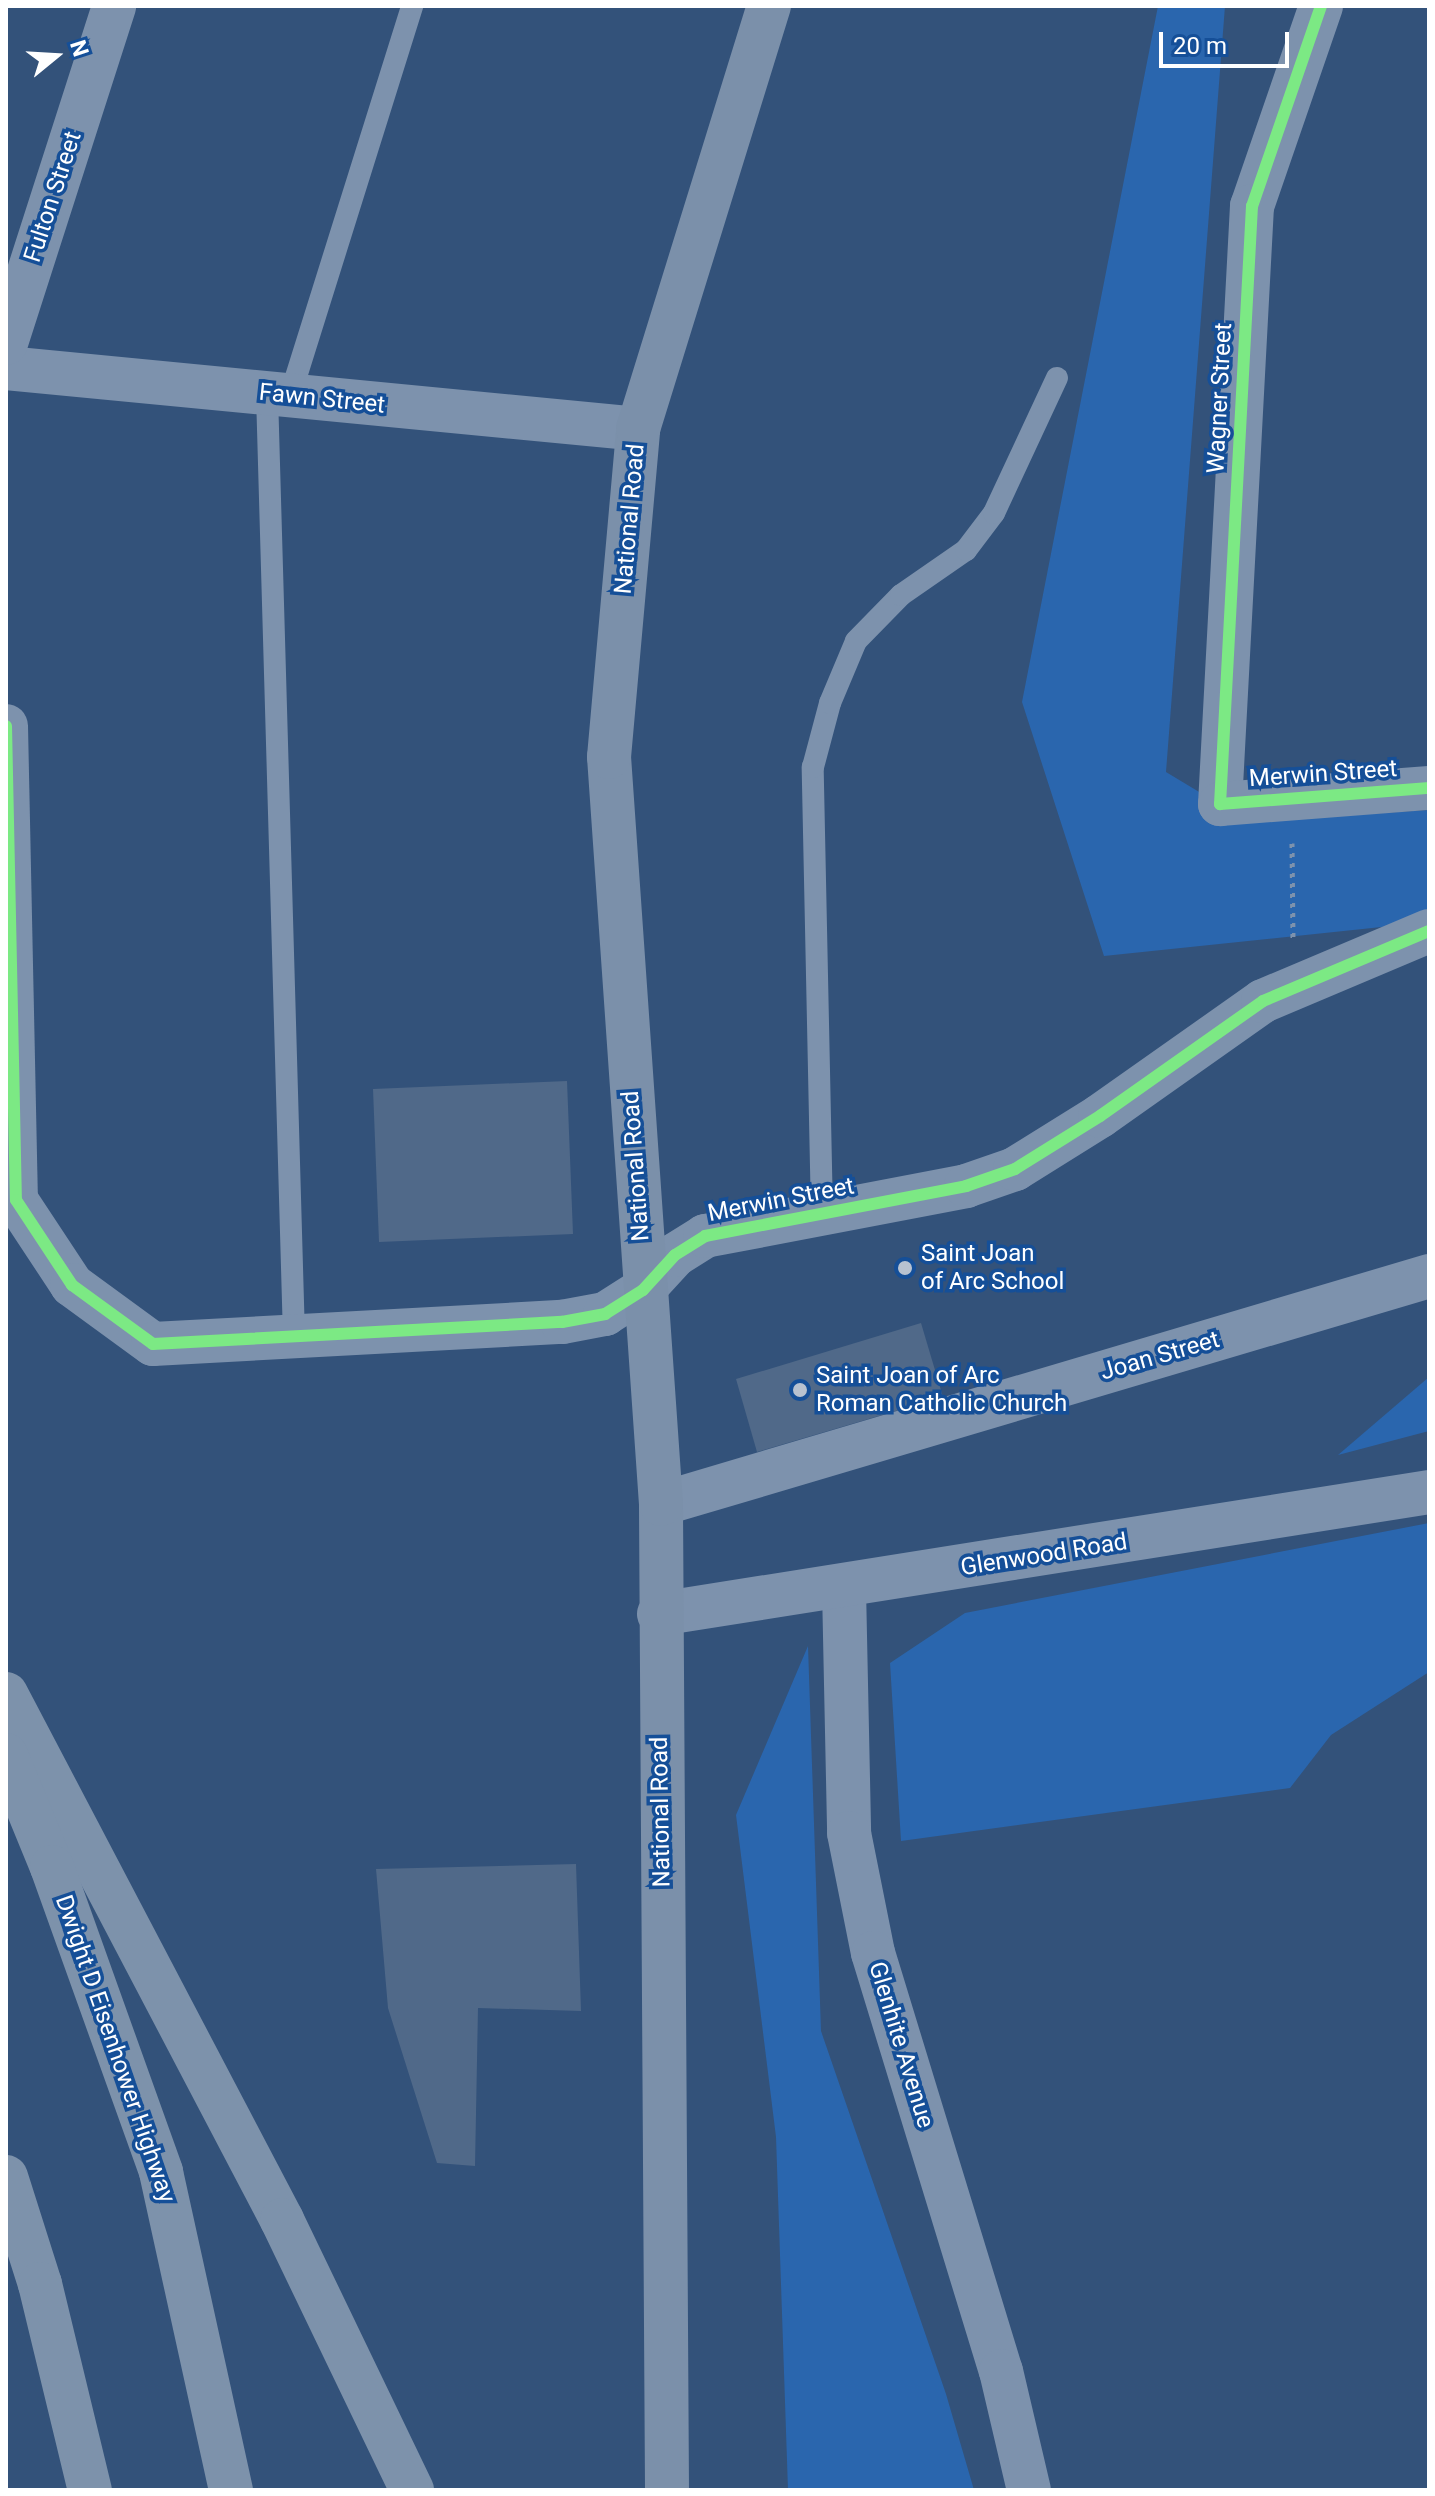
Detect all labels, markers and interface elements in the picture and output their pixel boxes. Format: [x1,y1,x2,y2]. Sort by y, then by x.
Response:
north arrow [16,16,96,96]
scale bar [1163,16,1293,66]
text: 20 m [1173,32,1227,60]
text: N [65,37,94,60]
street label: Fulton Street [18,128,88,266]
street label: Wagner Street [1202,322,1238,474]
street label: Fawn Street [258,378,386,420]
street label: National Road [609,443,651,595]
street label: Merwin Street [1248,754,1398,794]
street label: National Road [616,1090,656,1242]
street label: Merwin Street [705,1172,857,1228]
place label: Saint Joan of Arc School [921,1240,1064,1296]
marker: Saint Joan of Arc School [896,1259,914,1277]
street label: Joan Street [1097,1325,1223,1387]
place label: Saint Joan of Arc Roman Catholic Church [816,1362,1067,1418]
marker: Saint Joan of Arc Roman Catholic Church [791,1381,809,1399]
street label: Glenwood Road [959,1528,1129,1582]
street label: National Road [645,1736,677,1888]
street label: Dwight D Eisenhower Highway [49,1891,181,2207]
street label: Glenhite Avenue [862,1958,940,2132]

